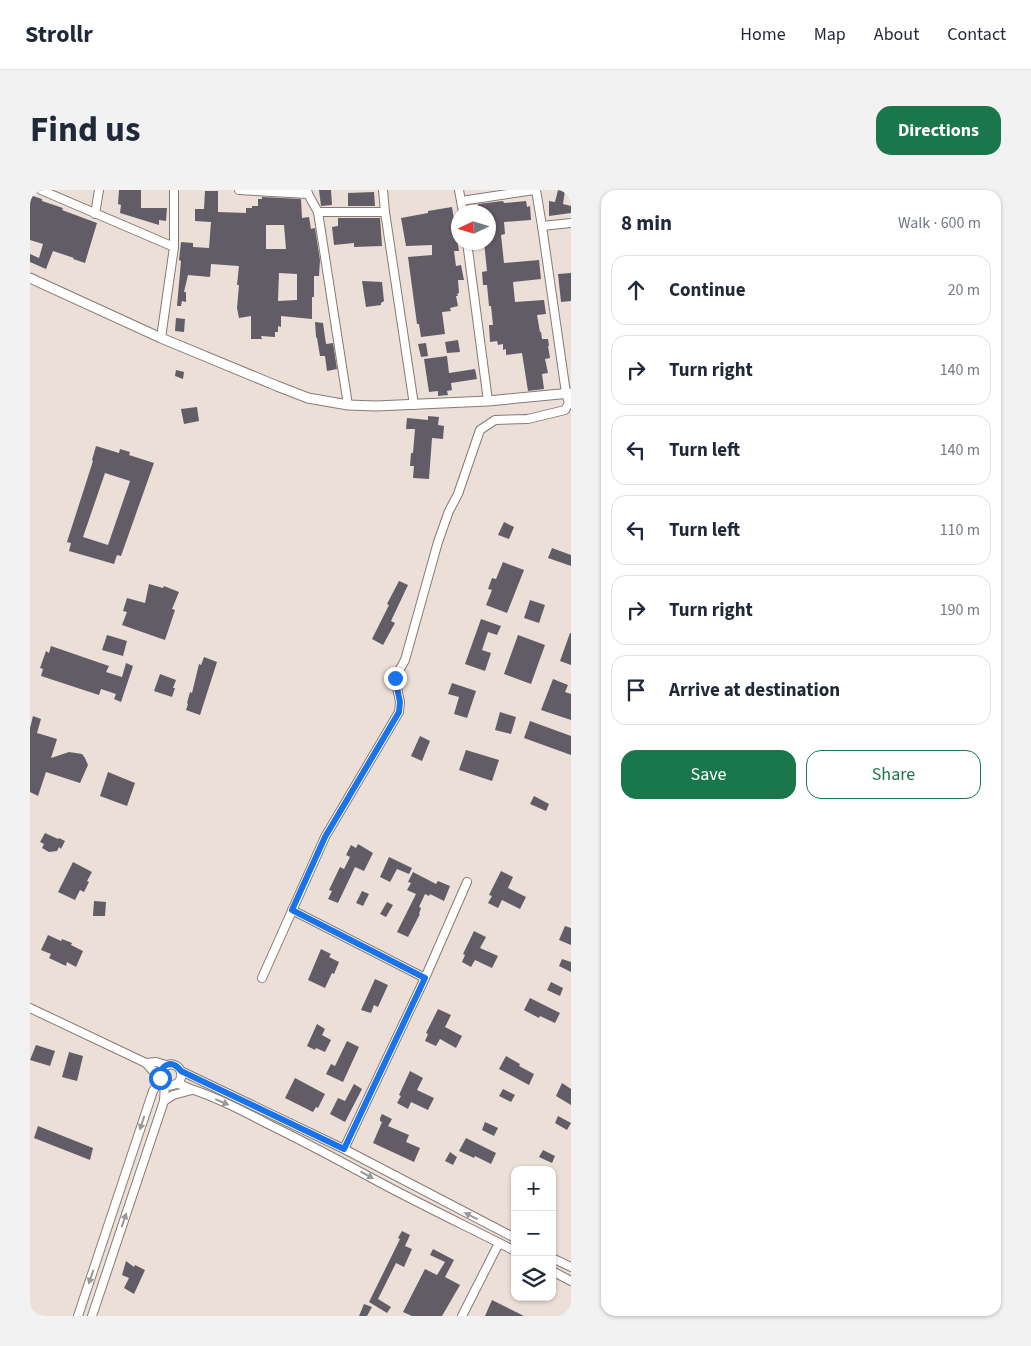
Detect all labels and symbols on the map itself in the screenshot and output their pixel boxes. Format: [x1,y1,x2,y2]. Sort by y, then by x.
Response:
north arrow [451,205,496,250]
route end [384,667,407,690]
route start [149,1067,172,1090]
one-way arrow [215,1099,229,1107]
one-way arrow [138,1116,146,1131]
one-way arrow [360,1171,374,1180]
one-way arrow [120,1212,128,1227]
one-way arrow [464,1212,479,1220]
one-way arrow [87,1270,95,1285]

